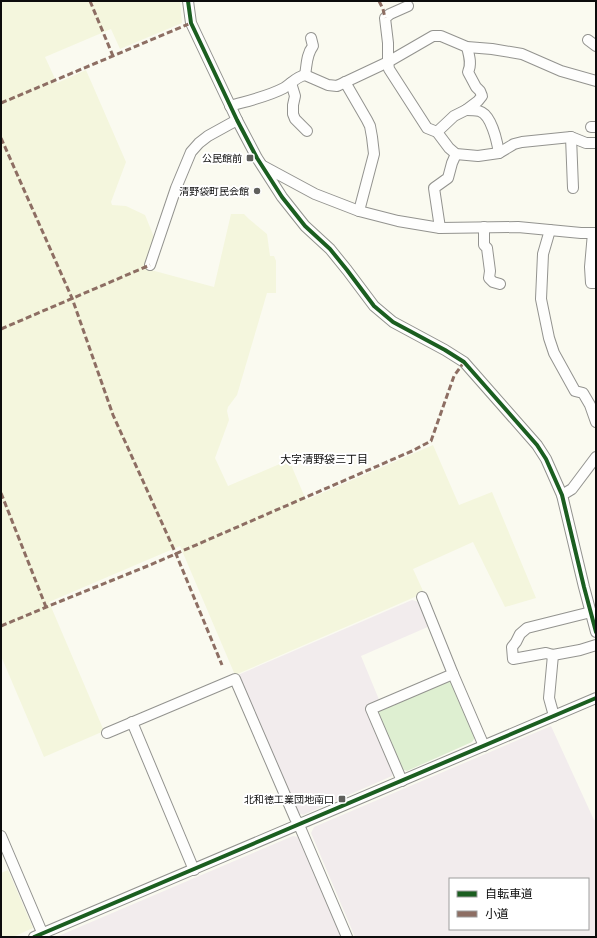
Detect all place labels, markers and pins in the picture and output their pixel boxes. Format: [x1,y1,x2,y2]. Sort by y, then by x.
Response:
place label: 公民館前 [202,153,242,164]
marker: 公民館前 [245,153,255,163]
place label: 清野袋町民会館 [179,186,249,197]
marker: 清野袋町民会館 [252,186,262,196]
place label: 北和徳工業団地南口 [244,794,334,805]
marker: 北和徳工業団地南口 [337,794,347,804]

